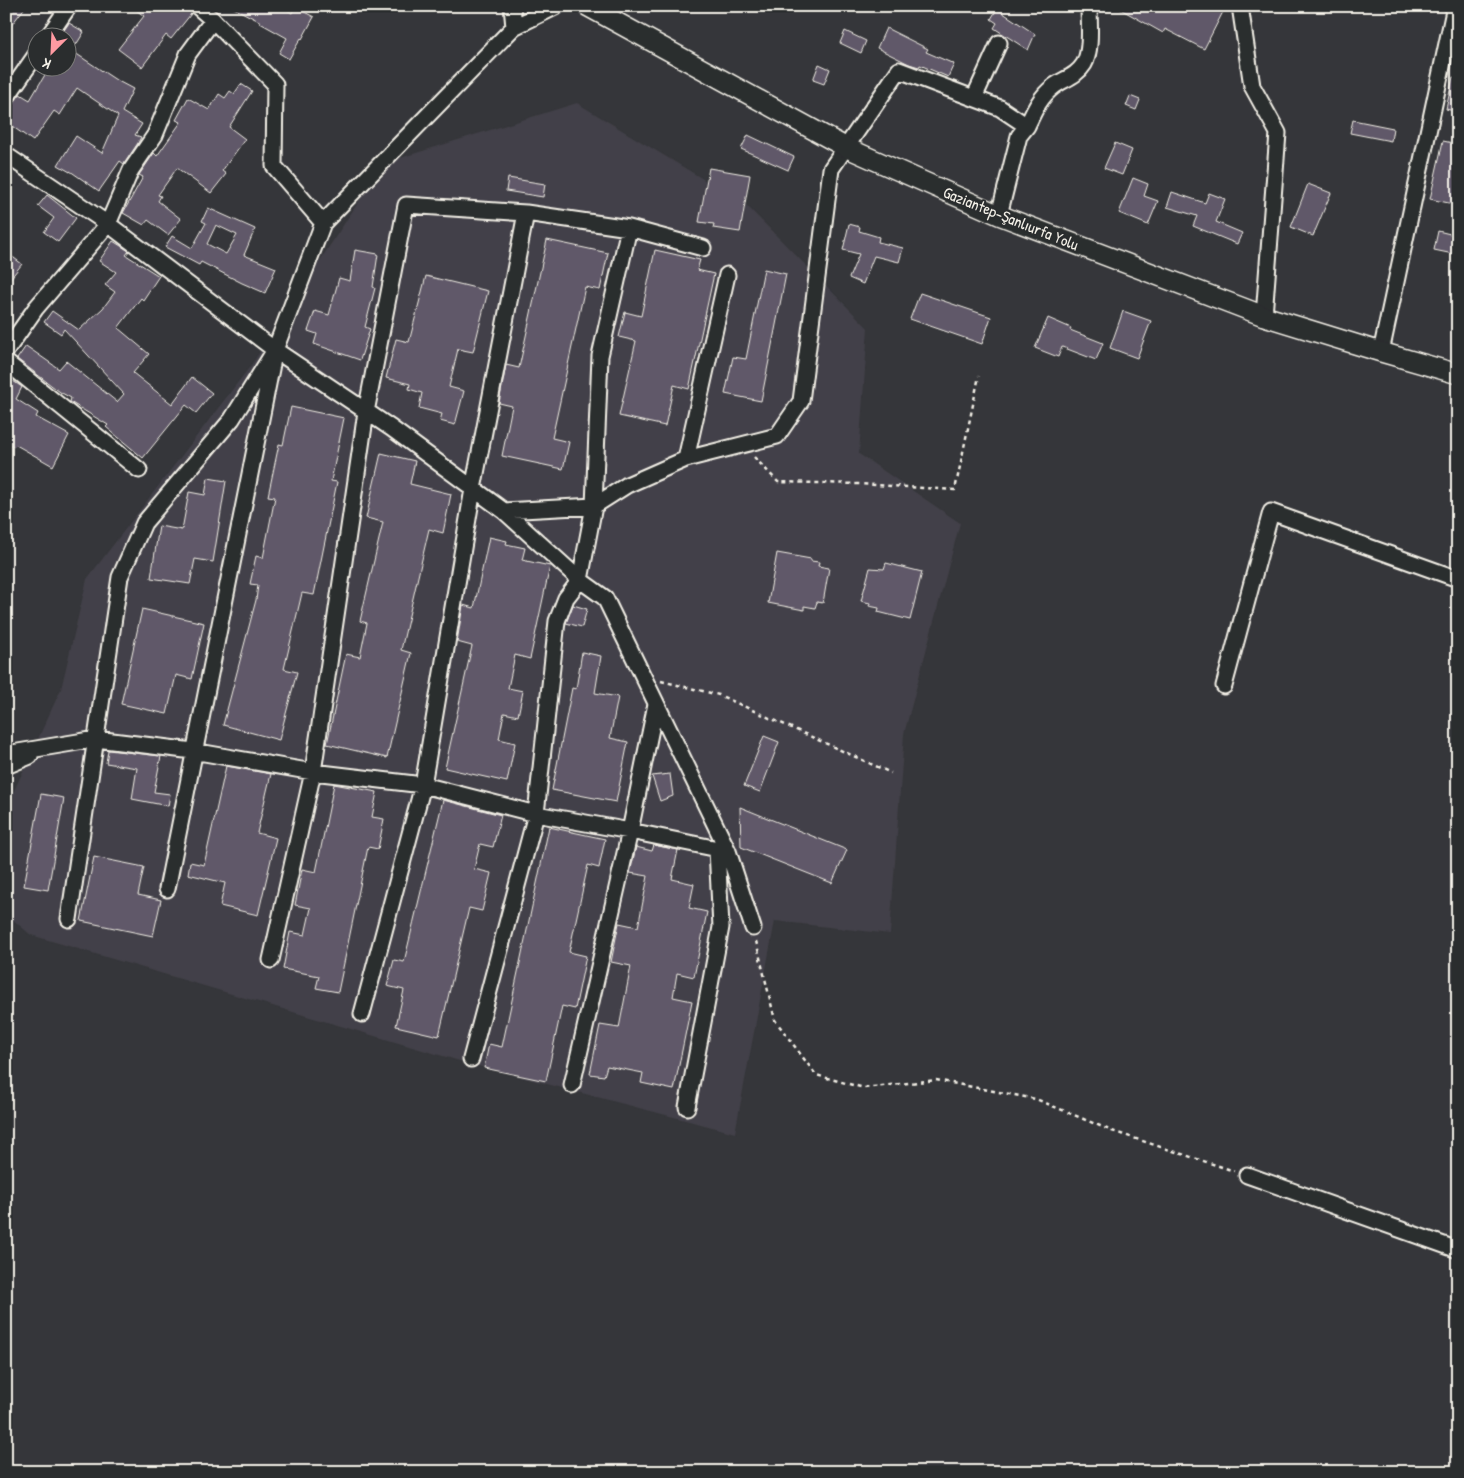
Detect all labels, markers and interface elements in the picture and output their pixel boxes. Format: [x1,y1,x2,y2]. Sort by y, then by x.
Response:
north arrow [28,28,78,78]
text: K [39,54,54,75]
street label: Gaziantep-Şanlıurfa Yolu [940,181,1083,255]

